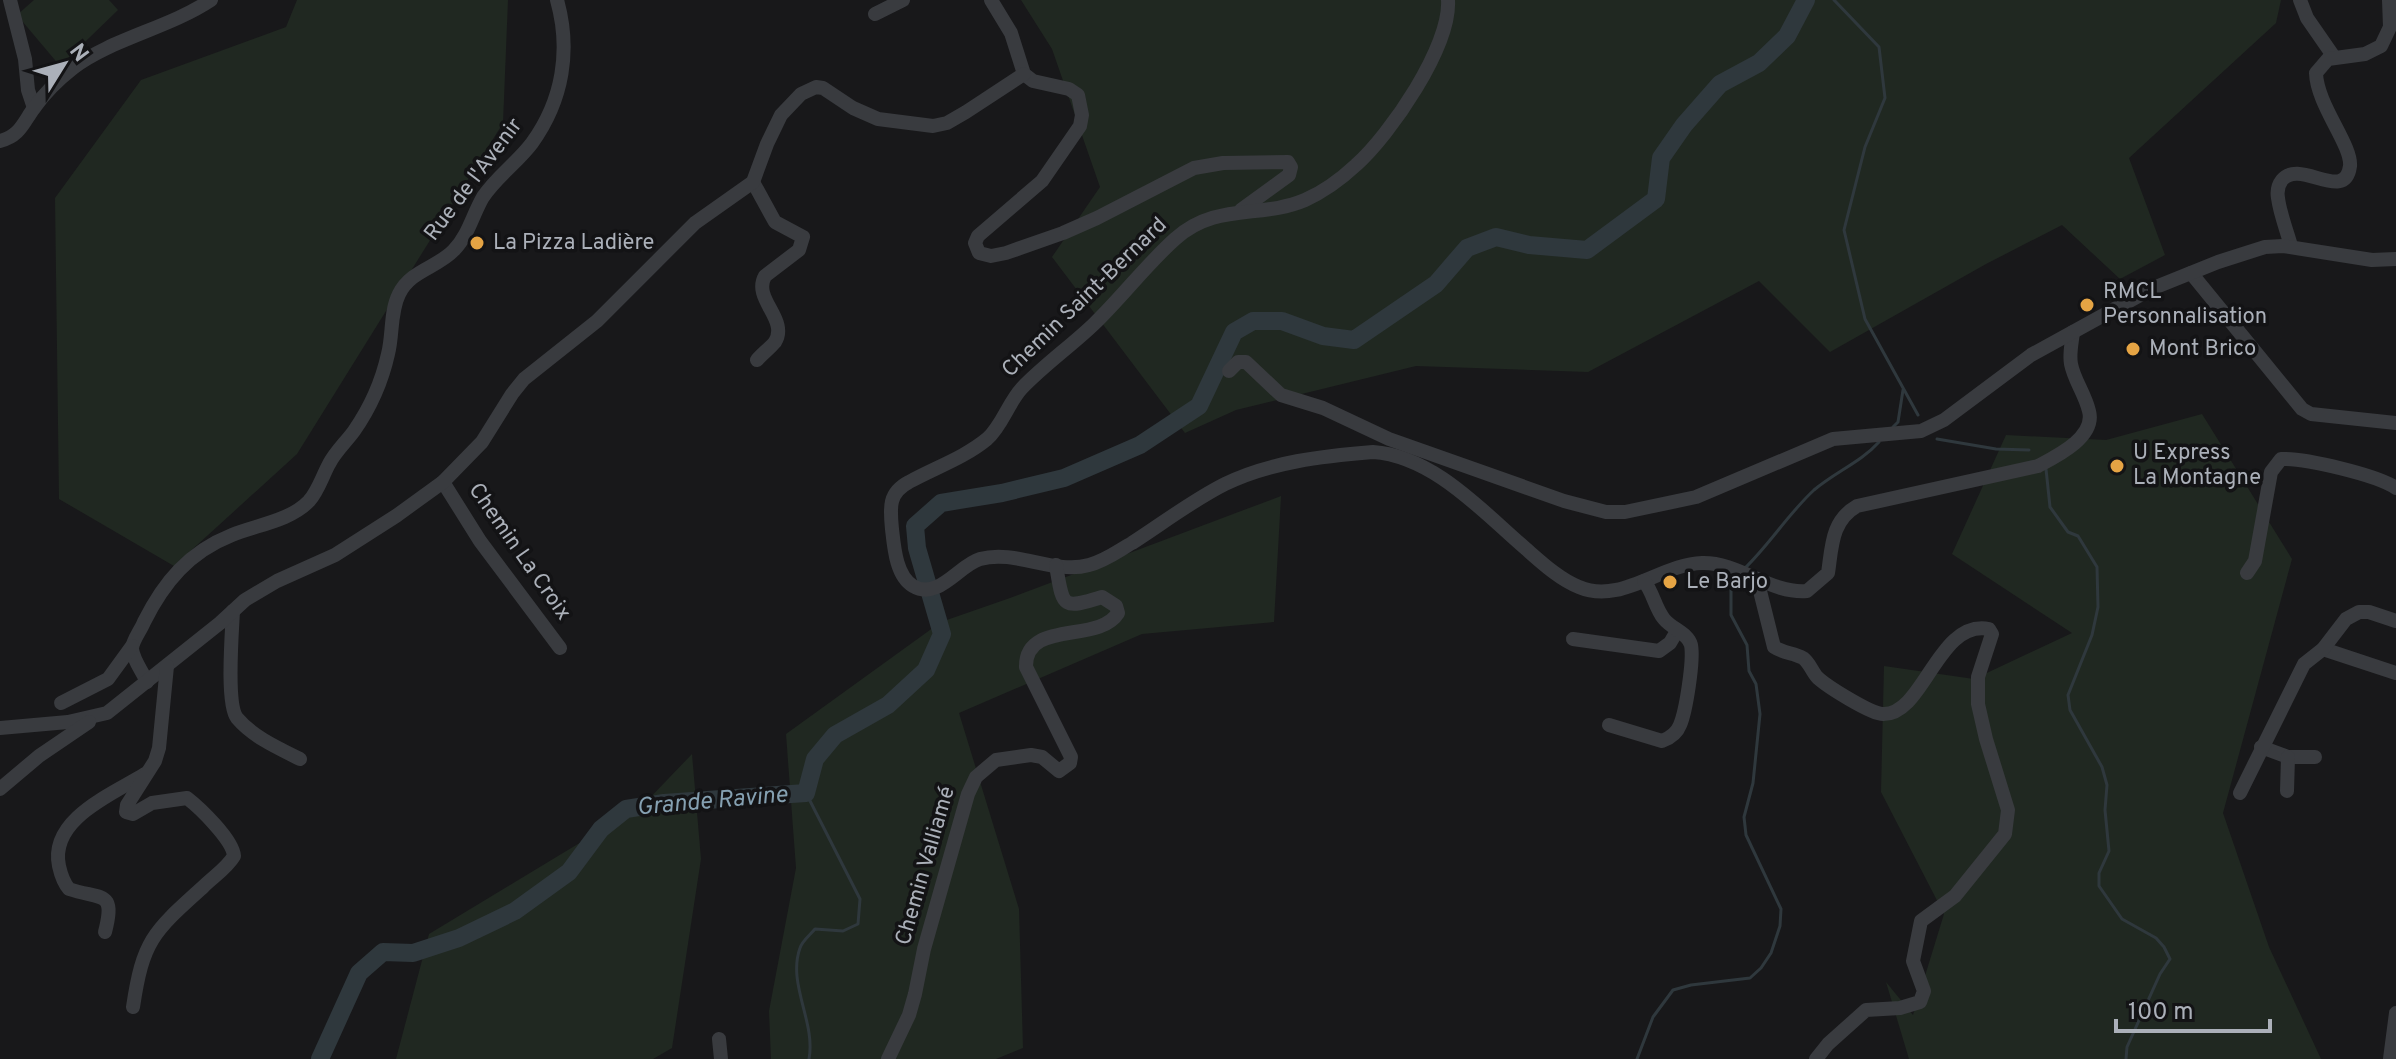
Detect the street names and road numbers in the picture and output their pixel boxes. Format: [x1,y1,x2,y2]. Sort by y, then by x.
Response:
street label: Rue de l'Avenir [419,113,529,247]
street label: Chemin Saint-Bernard [997,212,1173,384]
street label: Chemin La Croix [462,478,576,626]
street label: Chemin Valliamé [890,783,962,949]

